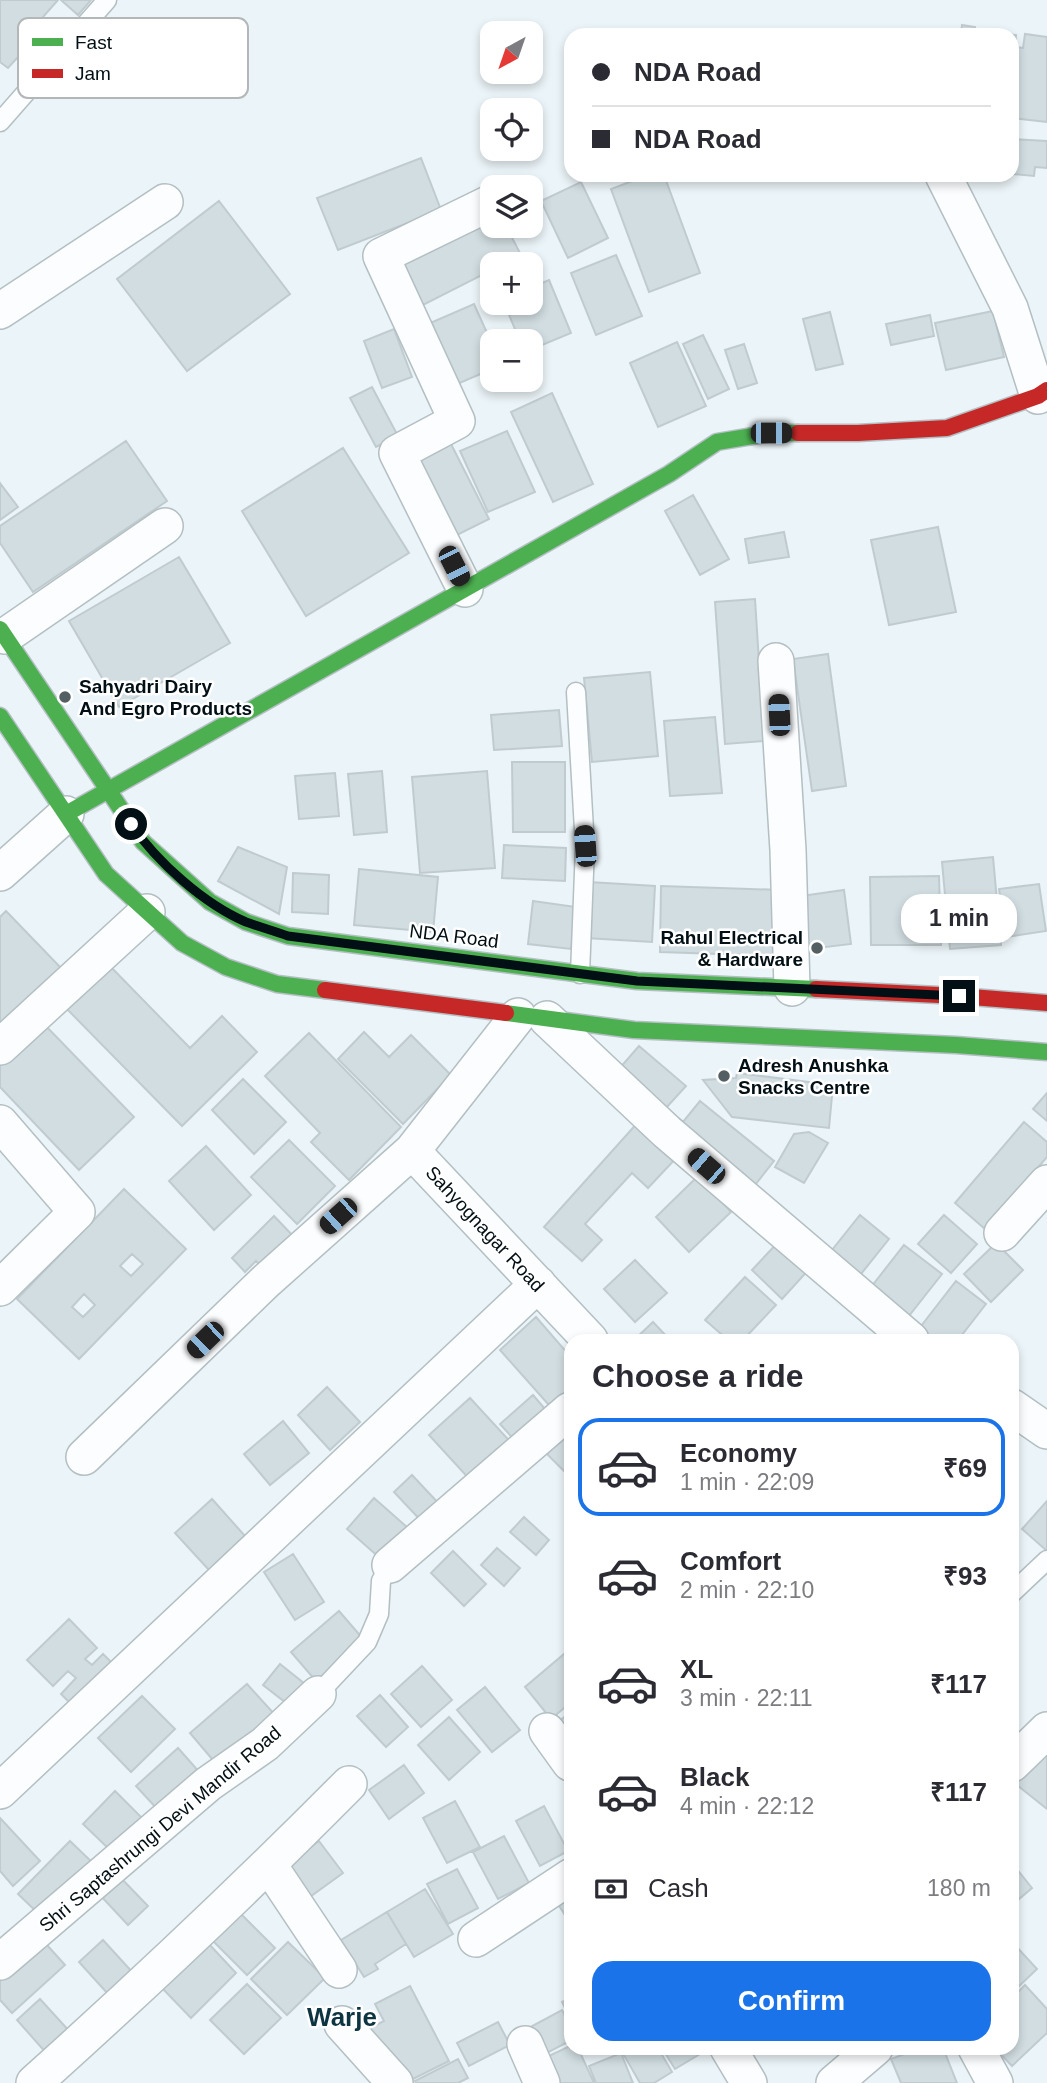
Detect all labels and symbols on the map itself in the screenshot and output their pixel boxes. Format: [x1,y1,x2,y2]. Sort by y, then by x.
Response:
legend [18,18,248,98]
north arrow [480,21,542,84]
text: Fast [75,32,113,53]
text: Jam [75,63,111,84]
car [751,423,793,444]
car [436,543,473,589]
place label: Sahyadri Dairy And Egro Products [79,676,252,719]
marker: Sahyadri Dairy And Egro Products [57,689,73,705]
car [768,693,791,737]
route start [115,808,147,840]
car [574,824,597,868]
callout: 1 min [901,894,1017,944]
street label: NDA Road [408,920,500,952]
place label: Rahul Electrical & Hardware [660,927,803,970]
marker: Rahul Electrical & Hardware [809,940,825,956]
route end [943,980,975,1012]
place label: Adresh Anushka Snacks Centre [738,1055,889,1098]
marker: Adresh Anushka Snacks Centre [716,1068,732,1084]
car [684,1144,729,1188]
street label: Sahyognagar Road [421,1162,549,1296]
car [316,1194,361,1238]
car [183,1318,228,1362]
street label: Shri Saptashrungi Devi Mandir Road [35,1722,285,1936]
district label: Warje [307,2002,377,2032]

